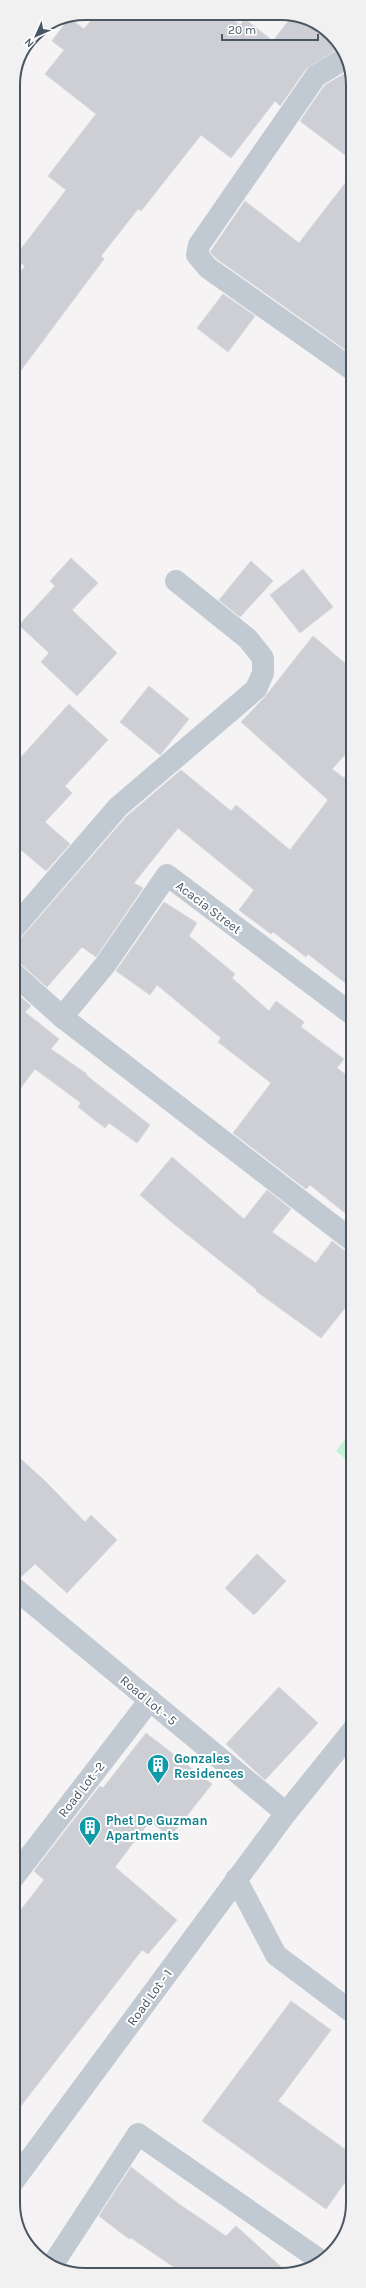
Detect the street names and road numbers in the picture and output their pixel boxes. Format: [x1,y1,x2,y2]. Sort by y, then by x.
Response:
street label: Acacia Street [173,878,244,937]
street label: Road Lot - 5 [117,1672,180,1728]
street label: Road Lot -2 [55,1759,108,1820]
street label: Road Lot - 1 [124,1966,175,2028]

